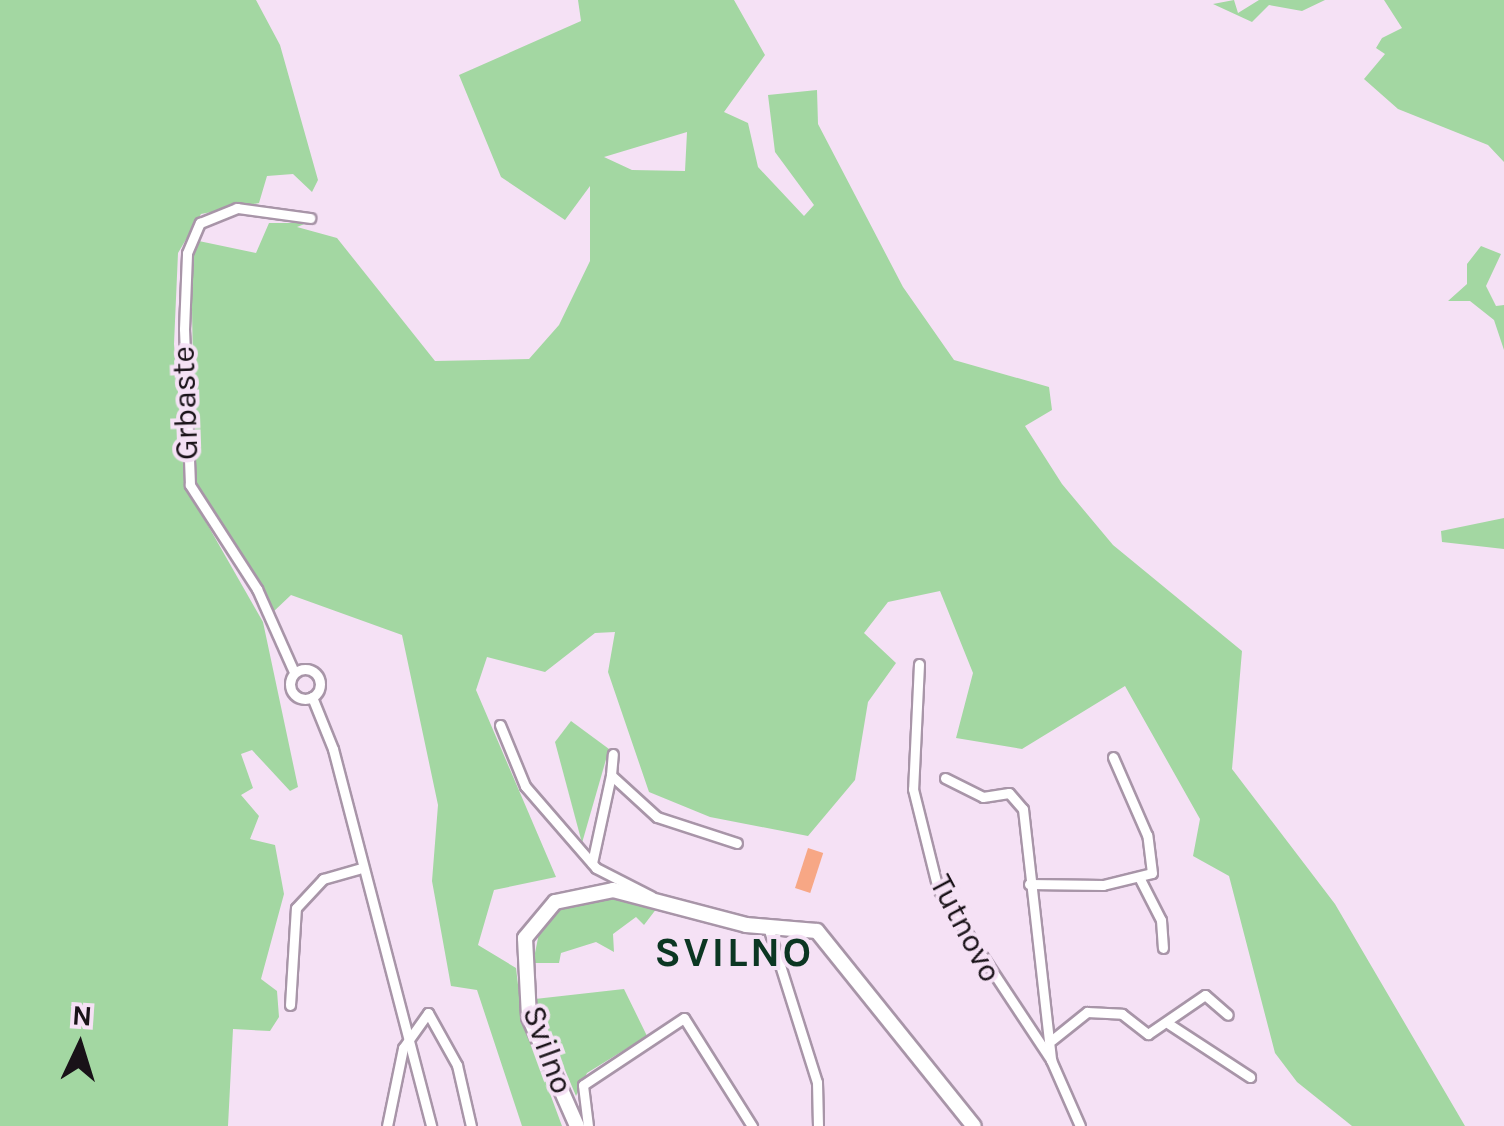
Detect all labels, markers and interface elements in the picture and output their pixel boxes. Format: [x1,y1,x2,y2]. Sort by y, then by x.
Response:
street label: Grbaste [165,345,207,461]
street label: Tutnovo [921,869,1009,989]
district label: SVILNO [654,927,814,977]
north arrow [30,996,130,1096]
text: N [71,998,93,1033]
street label: Svilno [513,1001,581,1099]

